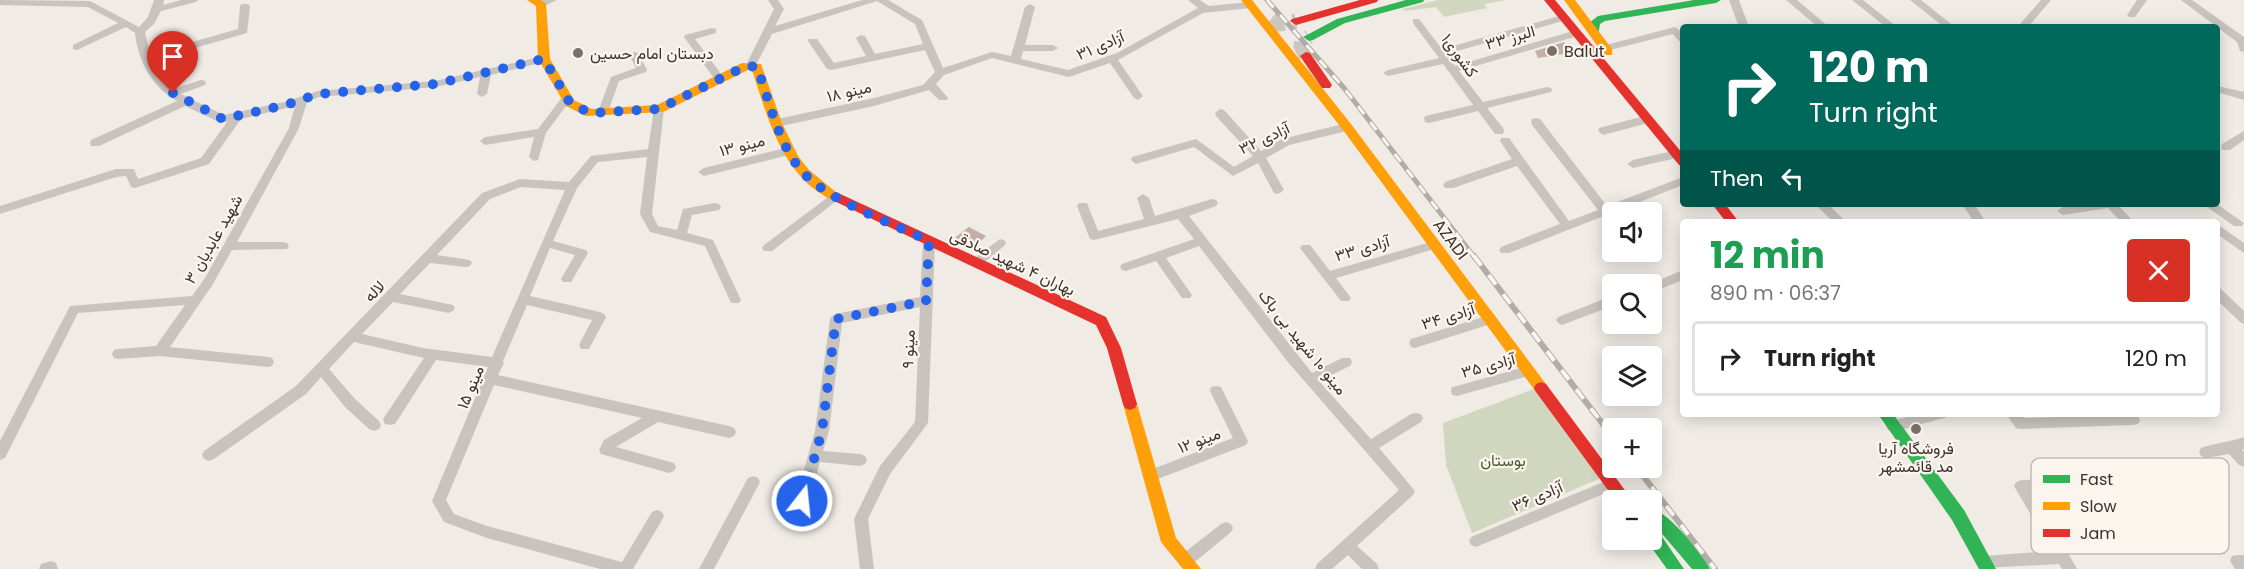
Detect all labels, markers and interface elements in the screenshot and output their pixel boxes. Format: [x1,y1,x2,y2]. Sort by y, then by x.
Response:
street label: البرز ۳۳ [1483,19,1538,56]
street label: آزادی ۳۱ [1073,25,1129,66]
street label: کشوری۱ [1436,29,1483,82]
pin [147,31,198,93]
text: 120 m [1809,38,1930,97]
icon: arrive [156,40,189,73]
place label: Balut [1564,40,1605,63]
place label: دبستان امام حسین [590,42,714,65]
marker: Balut [1545,44,1559,58]
marker: دبستان امام حسین [571,46,585,60]
icon: right [1710,48,1788,126]
street label: مینو ۱۸ [825,75,874,108]
text: Turn right [1809,94,1938,131]
street label: آزادی ۳۲ [1235,116,1295,160]
street label: مینو ۱۳ [717,129,767,162]
icon: left [1776,162,1809,195]
text: Then [1710,163,1764,194]
street label: شهید عابدیان ۳ [179,190,248,288]
map controls [1602,202,1662,550]
button: sound [1602,202,1662,262]
street label: AZADI [1428,214,1473,264]
street label: بهاران ۴ شهید صادقی [946,223,1079,302]
street label: آزادی ۳۳ [1332,229,1394,267]
text: 12 min [1710,230,1825,281]
button: close [2127,239,2190,302]
button: search [1602,274,1662,334]
street label: لاله [358,275,390,307]
text: 890 m · 06:37 [1710,279,1841,307]
street label: مینو ۱۰ شهید بی باک [1253,285,1352,400]
street label: آزادی ۳۴ [1419,297,1479,335]
street label: مینو ۹ [896,329,921,369]
icon: right [1713,342,1746,375]
text: Turn right [1764,343,1875,374]
text: 120 m [2125,343,2187,374]
button: layers [1602,346,1662,406]
street label: آزادی ۳۵ [1459,347,1519,384]
street label: مینو ۱۵ [451,362,490,412]
button: + [1602,418,1662,478]
street label: مینو ۱۲ [1174,422,1224,459]
marker: فروشگاه آریا مد قائمشهر [1909,422,1923,436]
place label: فروشگاه آریا مد قائمشهر [1878,437,1954,478]
park label: بوستان [1480,449,1526,472]
legend [2031,458,2229,554]
text: Fast [2080,468,2113,491]
position arrow [770,469,834,533]
street label: آزادی ۳۶ [1508,475,1567,517]
button: − [1602,490,1662,550]
text: Slow [2080,495,2117,518]
text: Jam [2080,522,2116,545]

